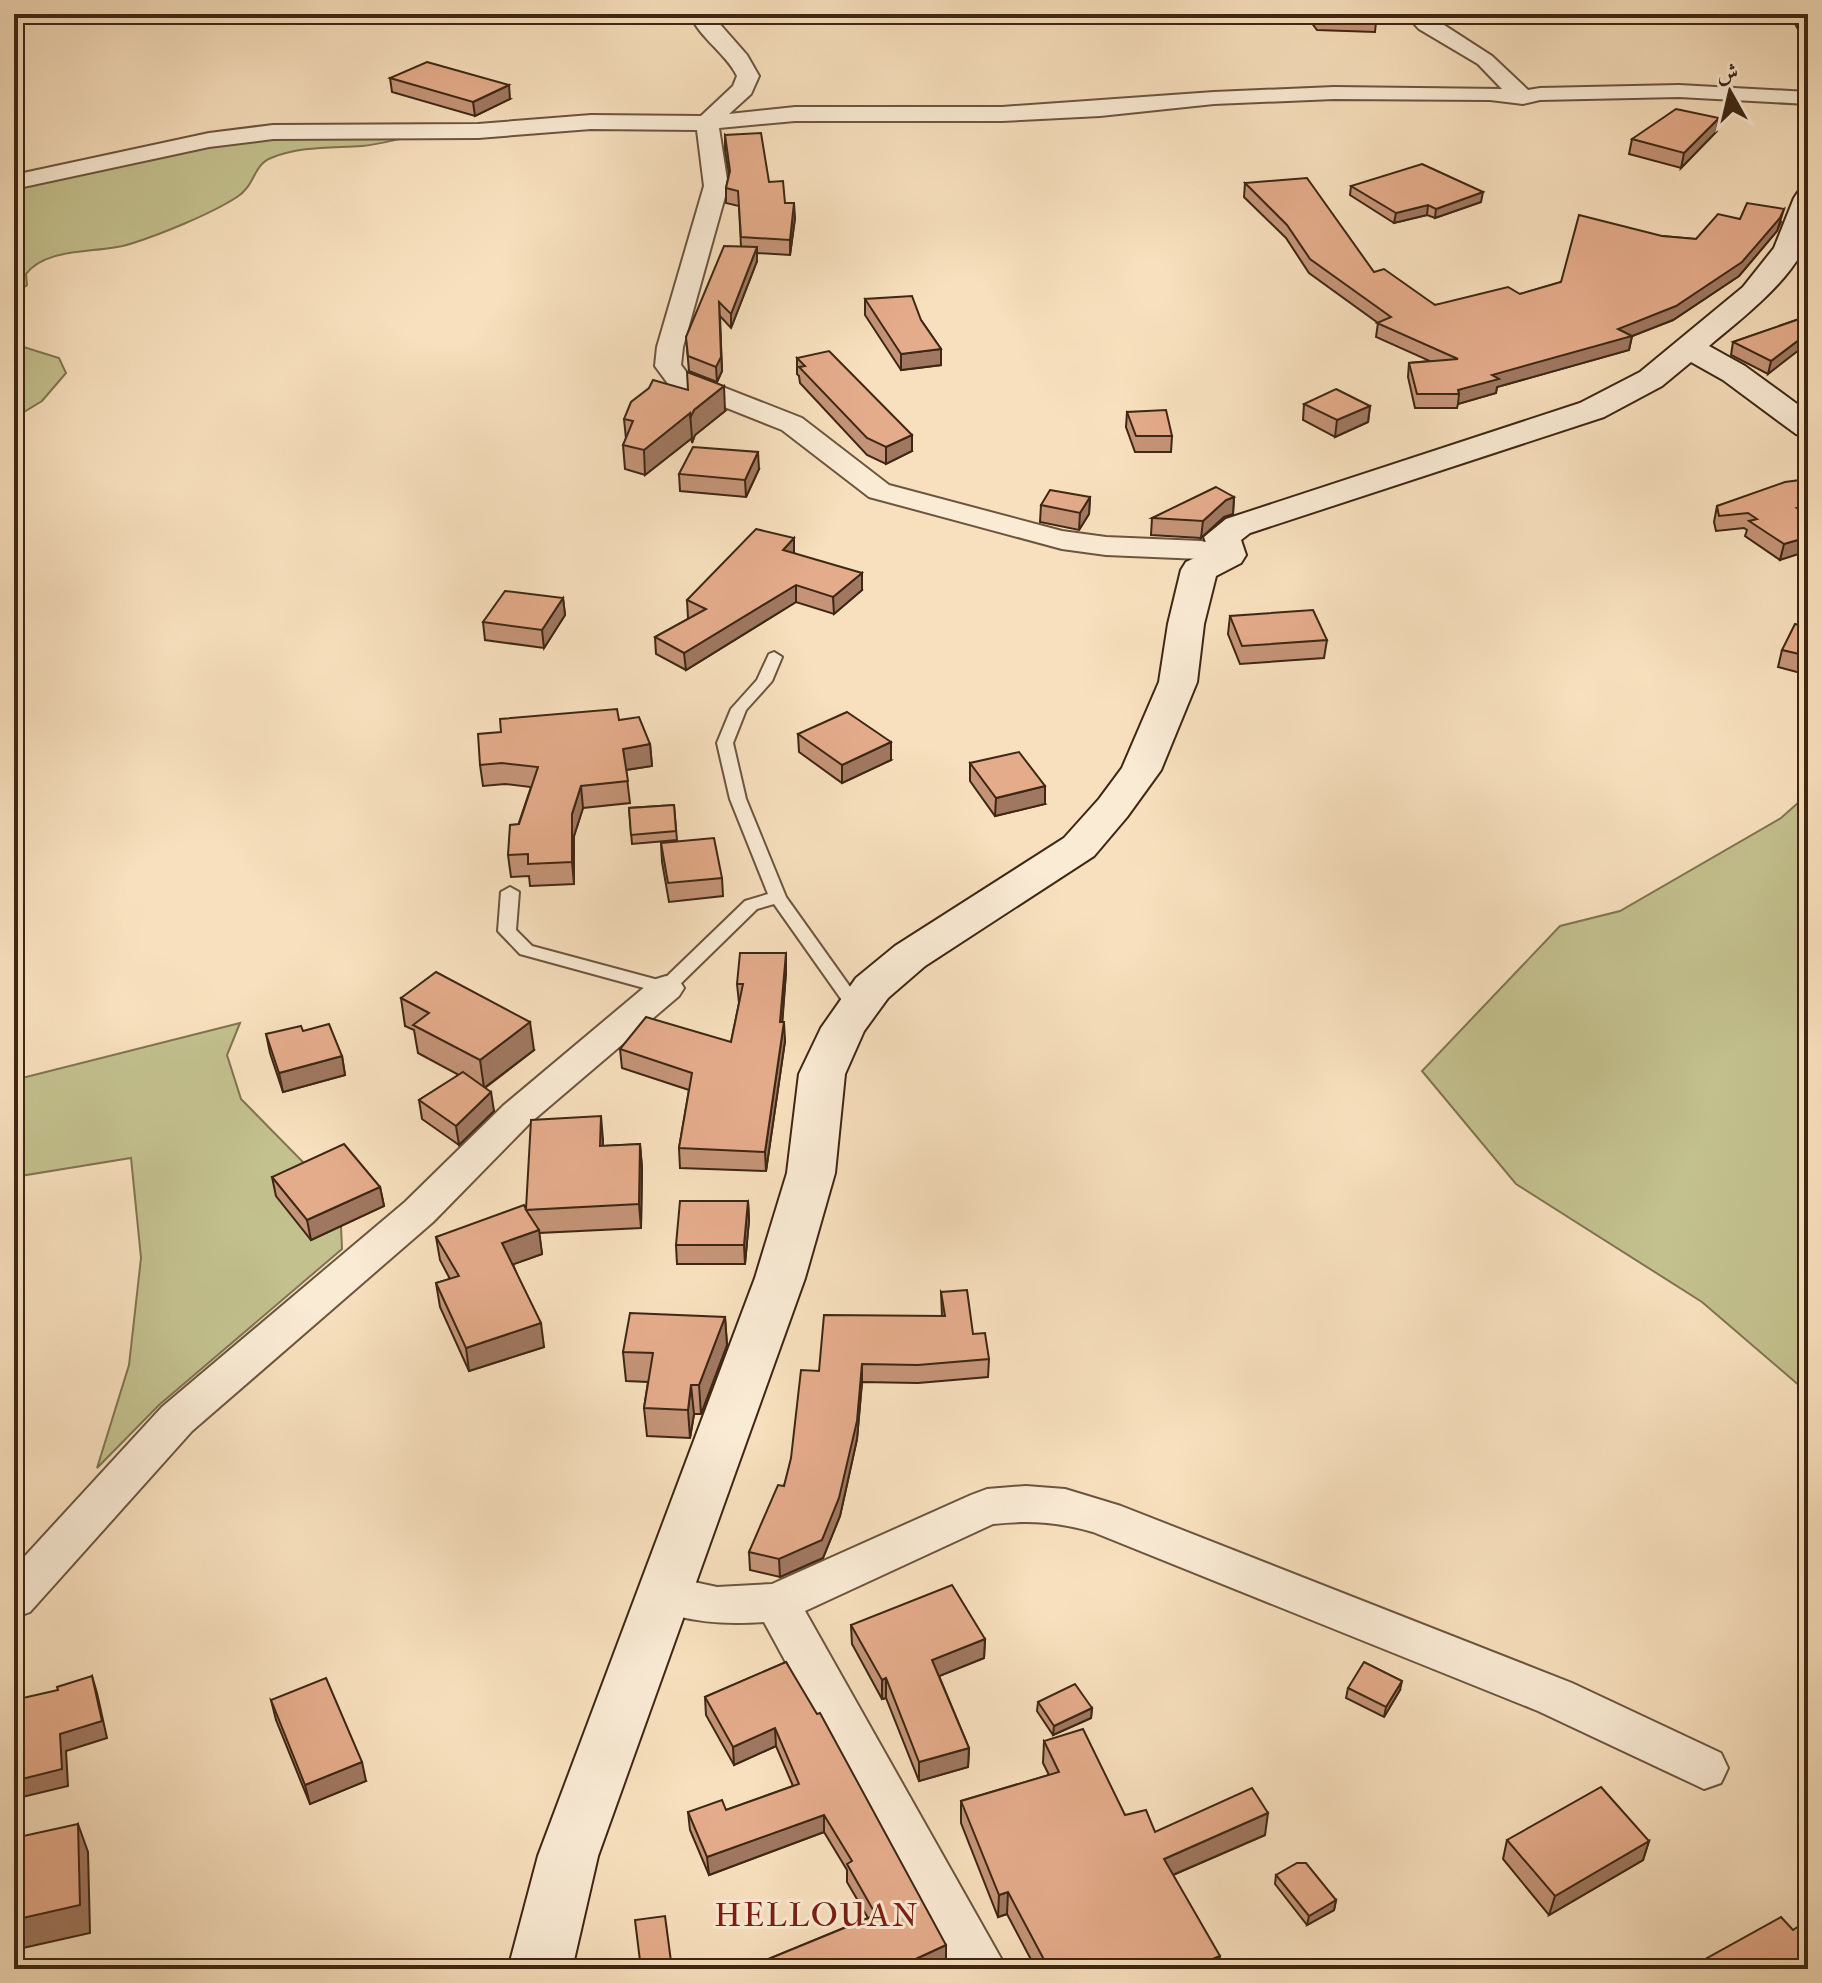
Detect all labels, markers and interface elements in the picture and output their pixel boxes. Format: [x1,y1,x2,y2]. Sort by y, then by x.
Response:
north arrow [1690,52,1770,132]
text: ش [1715,59,1740,88]
district label: HELLOUAN [714,1895,920,1935]

